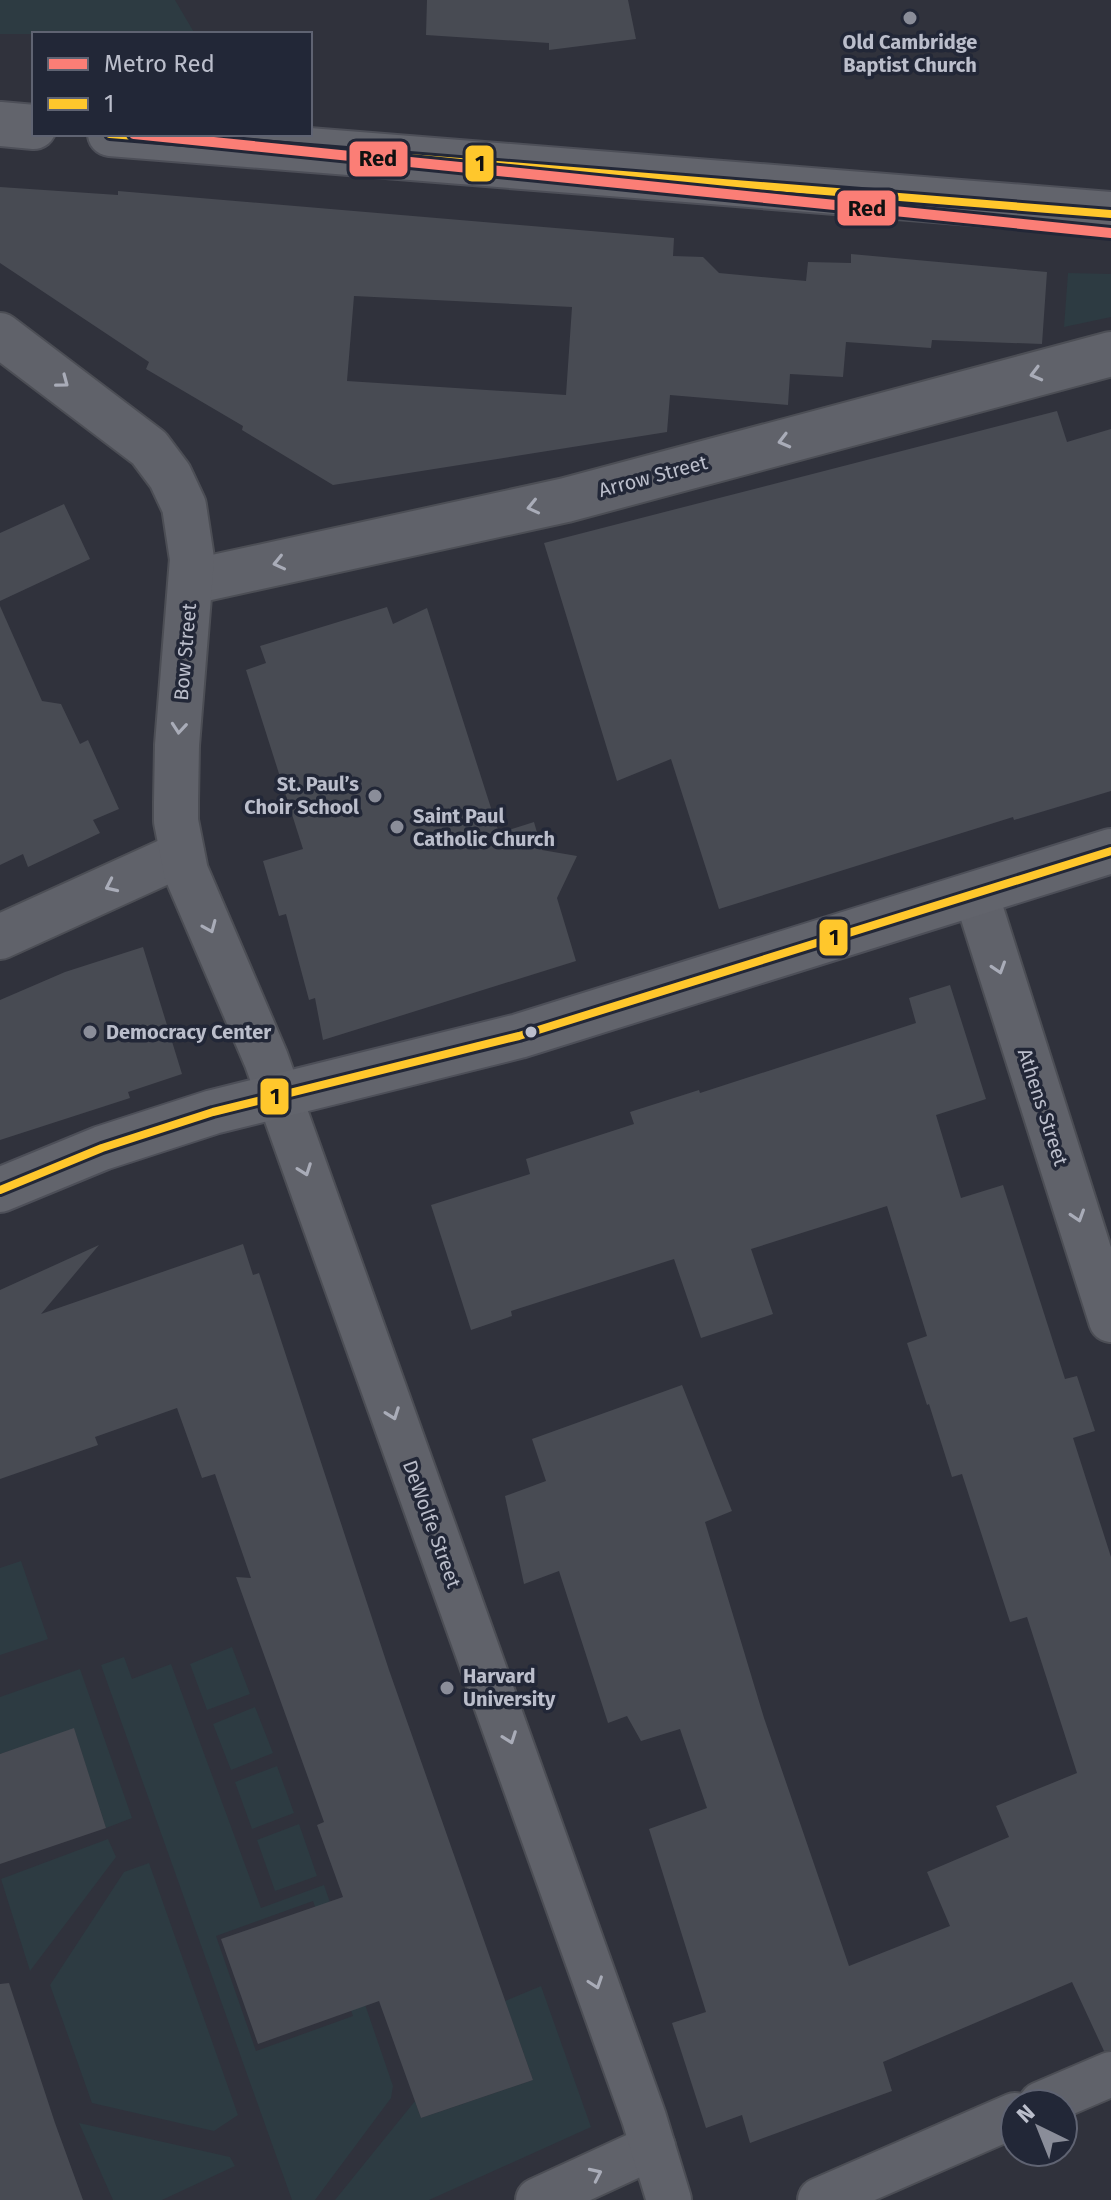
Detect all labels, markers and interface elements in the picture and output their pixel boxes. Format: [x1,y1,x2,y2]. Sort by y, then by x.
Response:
marker: Old Cambridge Baptist Church [901,9,919,27]
place label: Old Cambridge Baptist Church [843,30,977,77]
legend [32,32,312,136]
text: Metro Red [104,50,215,78]
text: 1 [104,90,114,118]
line badge: Red [348,140,409,178]
line badge: 1 [464,144,495,183]
text: Red [359,145,397,172]
text: 1 [475,150,485,177]
line badge: Red [836,189,897,227]
text: Red [848,195,886,222]
one-way arrow [1029,365,1043,382]
one-way arrow [54,372,68,387]
one-way arrow [778,432,792,449]
street label: Arrow Street [596,450,711,502]
one-way arrow [527,498,540,515]
one-way arrow [273,554,286,571]
street label: Bow Street [169,601,201,702]
one-way arrow [170,722,187,735]
place label: St. Paul’s Choir School [244,772,359,819]
marker: St. Paul’s Choir School [366,787,384,805]
place label: Saint Paul Catholic Church [413,804,555,851]
marker: Saint Paul Catholic Church [388,818,406,836]
one-way arrow [105,876,119,892]
line badge: 1 [818,918,849,957]
one-way arrow [200,919,216,933]
text: 1 [829,924,839,951]
one-way arrow [990,960,1006,974]
place label: Democracy Center [106,1020,272,1044]
marker: Democracy Center [81,1023,99,1041]
unlabelled marker [523,1024,539,1040]
street label: Athens Street [1013,1045,1073,1169]
line badge: 1 [259,1077,290,1116]
text: 1 [270,1083,280,1110]
one-way arrow [295,1162,312,1176]
one-way arrow [1069,1209,1085,1222]
one-way arrow [383,1407,400,1421]
street label: DeWolfe Street [398,1457,467,1592]
place label: Harvard University [463,1664,556,1711]
marker: Harvard University [438,1679,456,1697]
one-way arrow [500,1730,516,1744]
one-way arrow [587,1975,603,1989]
north arrow [999,2088,1079,2168]
text: N [1011,2099,1040,2129]
one-way arrow [587,2168,602,2184]

